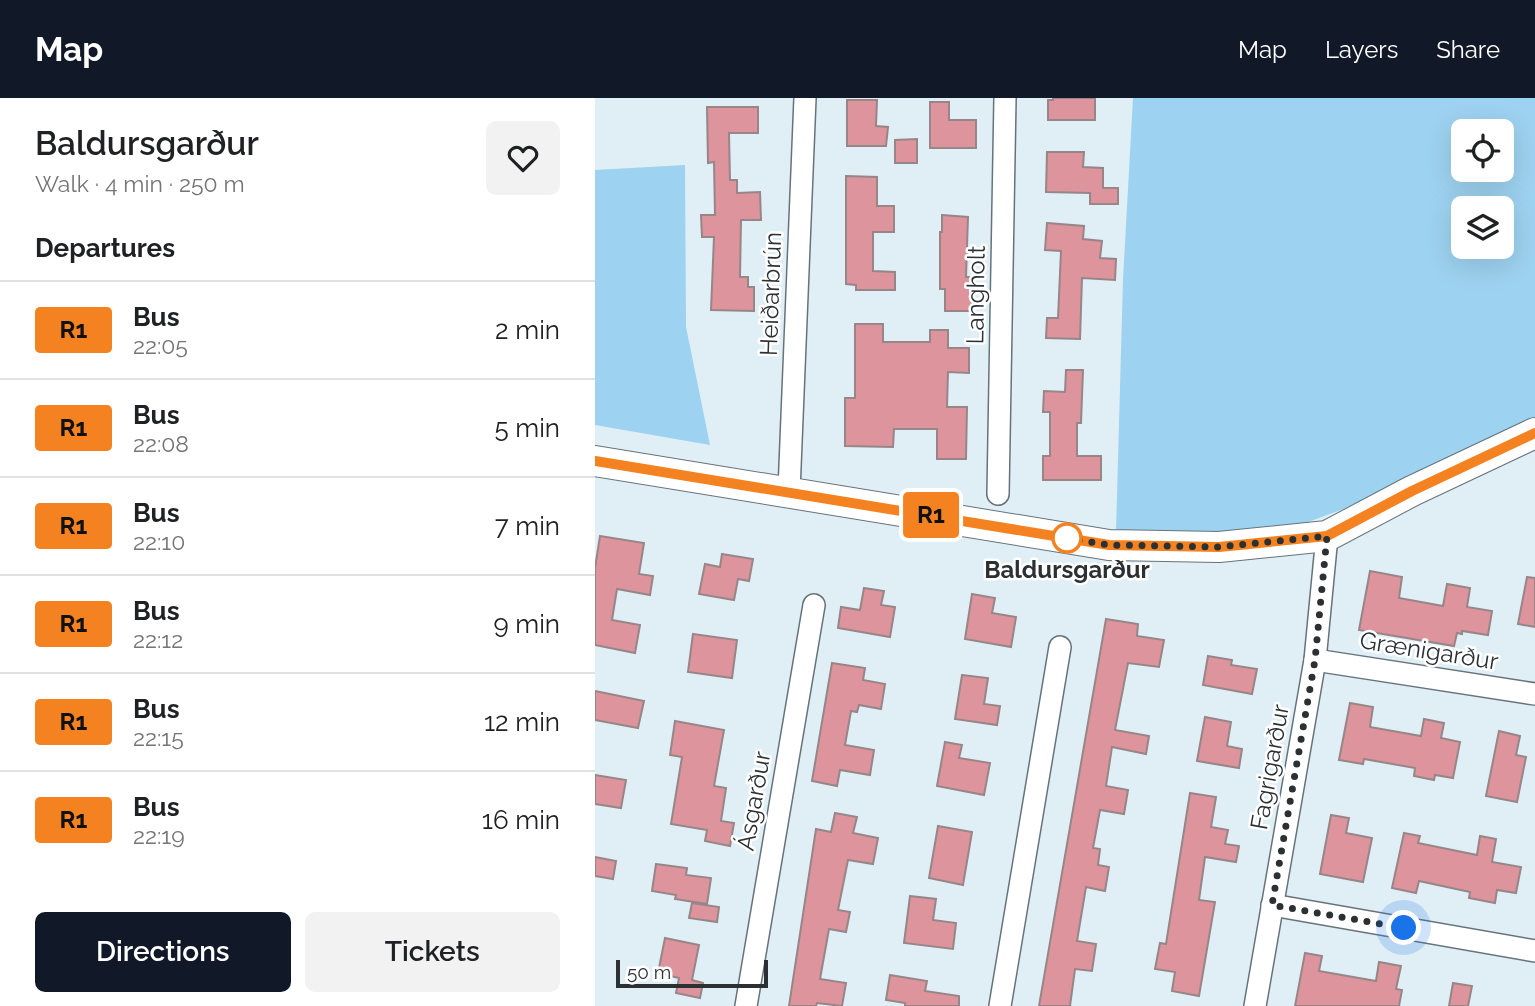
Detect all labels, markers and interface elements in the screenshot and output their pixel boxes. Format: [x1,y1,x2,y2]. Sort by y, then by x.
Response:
text: Map [35,30,103,69]
text: Map [1238,35,1287,64]
text: Layers [1325,35,1398,64]
text: Share [1436,35,1500,64]
map controls [1451,119,1514,259]
button: locate [1451,119,1514,182]
button: heart [486,121,560,195]
text: Baldursgarður [35,124,259,163]
text: Walk · 4 min · 250 m [35,170,245,197]
button: layers [1451,196,1514,259]
street label: Heiðarbrún [754,231,787,357]
text: Departures [35,233,175,263]
street label: Langholt [960,245,991,345]
text: Bus [133,302,180,332]
text: R1 [60,315,87,344]
text: 2 min [495,315,560,345]
text: 22:05 [133,332,188,359]
text: Bus [133,400,180,430]
text: R1 [60,413,87,442]
text: 5 min [494,413,560,443]
text: 22:08 [133,430,189,457]
line badge: R1 [899,492,963,538]
text: Bus [133,498,180,528]
text: R1 [917,500,945,529]
text: R1 [60,511,87,540]
text: 7 min [495,511,560,541]
marker: Baldursgarður [1052,523,1082,553]
text: 22:10 [133,528,185,555]
place label: Baldursgarður [984,555,1150,584]
text: Bus [133,596,180,626]
text: R1 [60,609,87,638]
text: 9 min [493,609,560,639]
street label: Grænigarður [1358,625,1501,676]
text: 22:12 [133,626,183,653]
text: Bus [133,694,180,724]
street label: Fagrigarður [1244,701,1295,832]
text: R1 [60,707,87,736]
text: 12 min [484,707,560,737]
text: 22:15 [133,724,184,751]
street label: Ásgarður [731,748,777,853]
text: Bus [133,792,180,822]
text: R1 [60,805,87,834]
text: 16 min [482,805,560,835]
text: 22:19 [133,822,185,849]
your location [1386,910,1421,945]
button: Directions [35,912,291,992]
button: Tickets [305,912,560,992]
scale bar [616,957,768,989]
text: 50 m [627,961,671,983]

